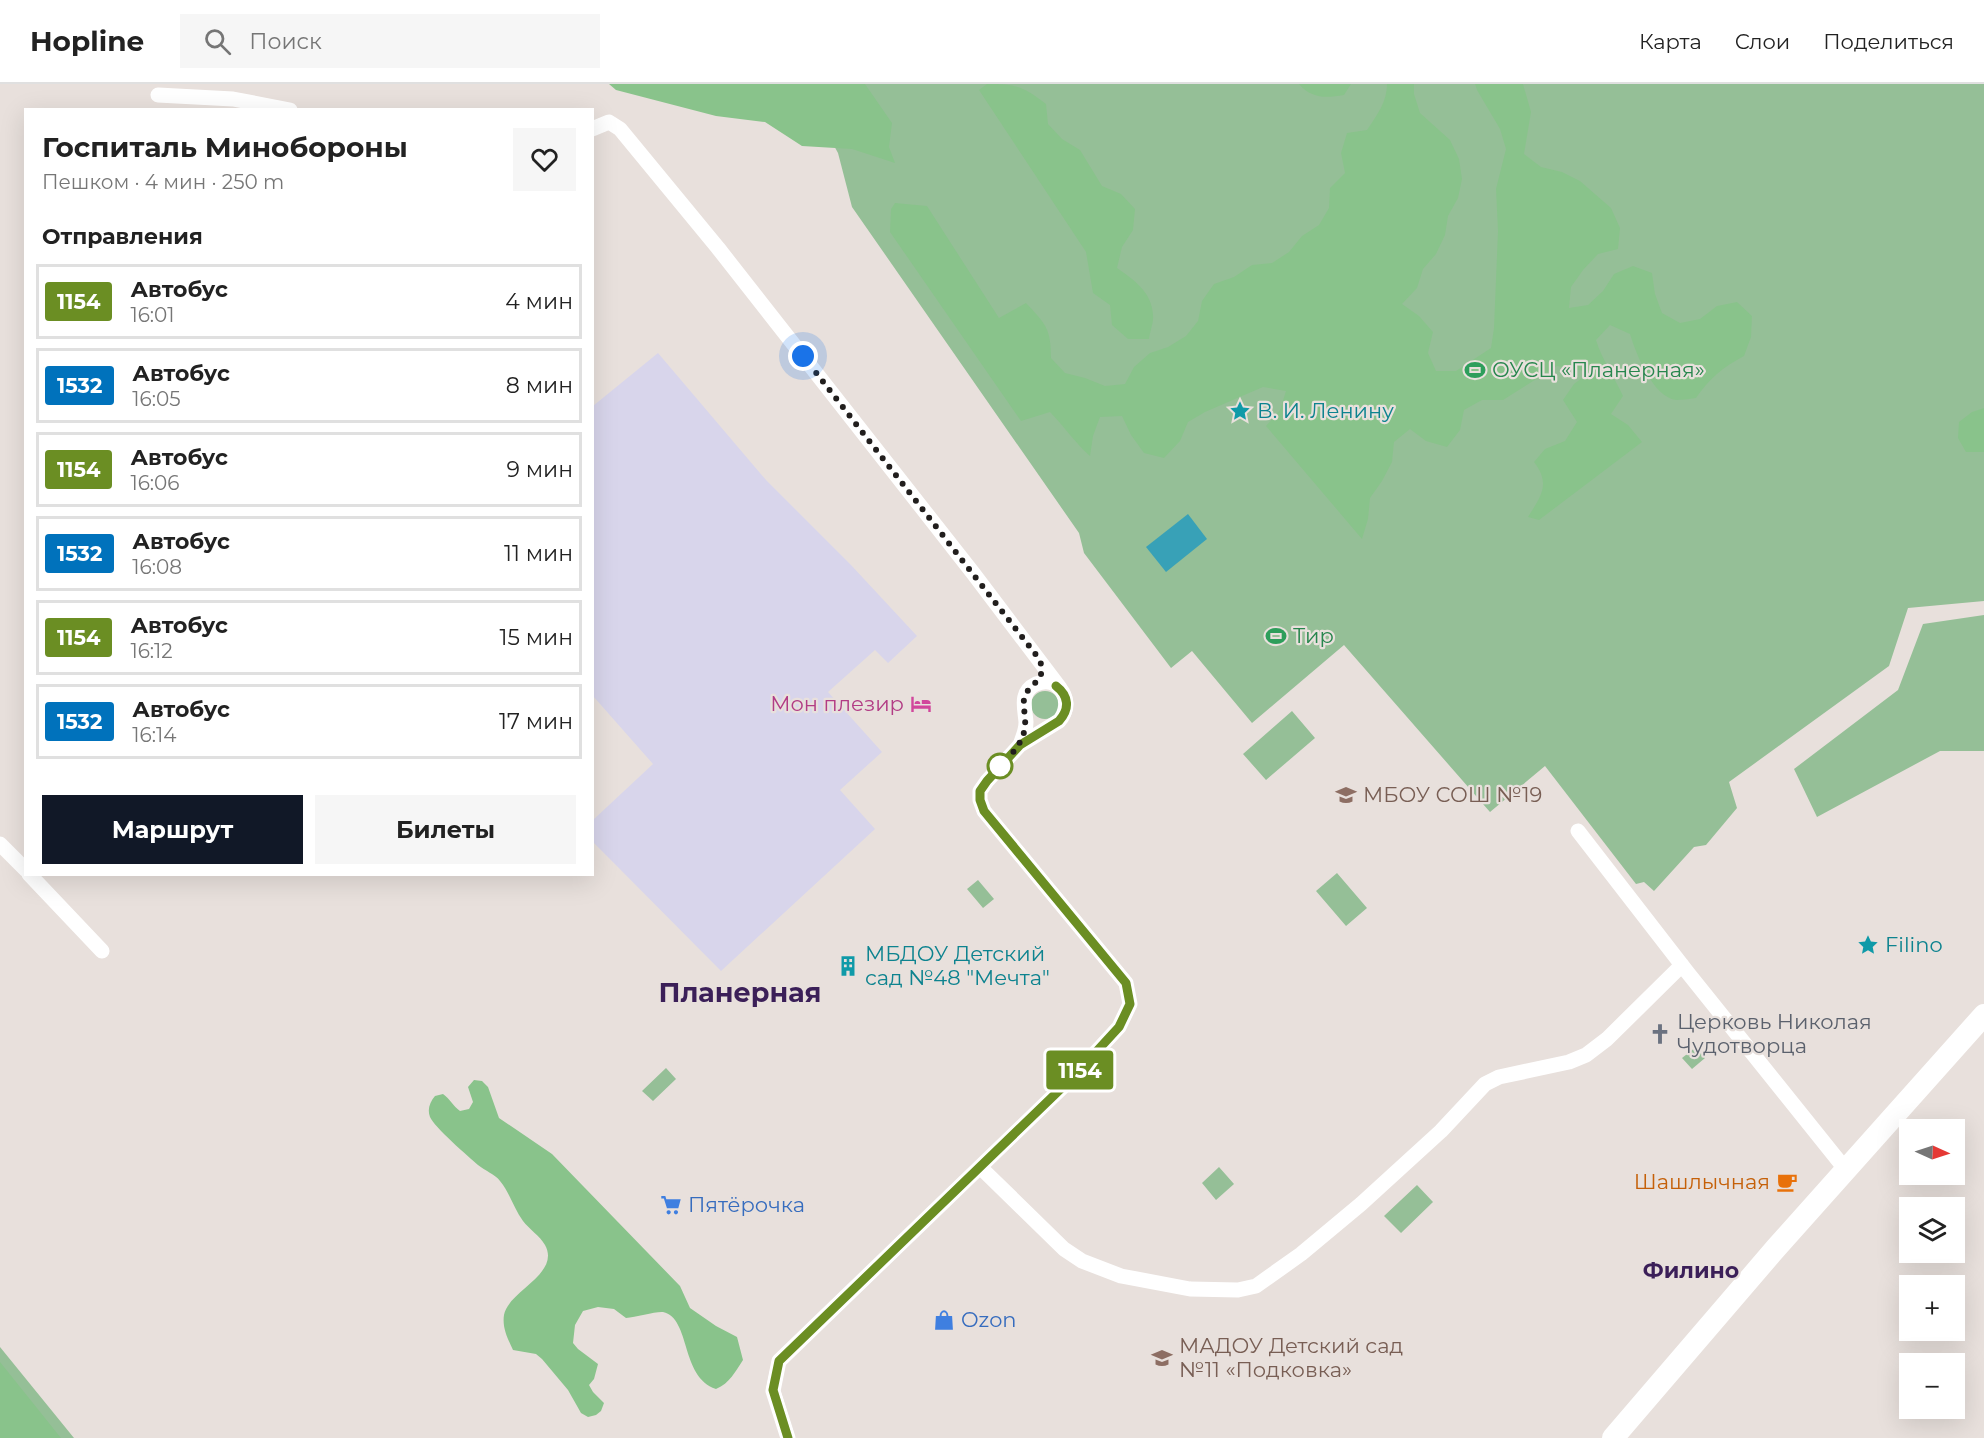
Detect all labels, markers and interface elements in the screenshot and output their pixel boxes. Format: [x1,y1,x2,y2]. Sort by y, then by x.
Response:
search box [180,14,600,68]
text: Hopline [30,24,144,58]
icon: search [201,25,234,58]
text: Поиск [249,28,322,55]
text: Карта [1639,29,1702,54]
text: Слои [1735,29,1790,54]
text: Поделиться [1823,29,1954,54]
button: heart [513,128,576,191]
text: Госпиталь Минобороны [42,130,408,164]
text: Пешком · 4 мин · 250 m [42,170,284,194]
text: Отправления [42,223,203,250]
text: Автобус [130,276,228,303]
text: 4 мин [505,288,573,315]
text: 1154 [57,289,100,314]
text: 16:01 [130,303,175,327]
your location [788,341,818,371]
place label: ОУСЦ «Планерная» [1492,357,1705,382]
sports icon: ОУСЦ «Планерная» [1463,358,1487,382]
text: Автобус [132,360,230,387]
text: 8 мин [506,372,573,399]
text: 1532 [57,373,102,398]
text: 16:05 [132,387,181,411]
place label: В. И. Ленину [1257,398,1394,423]
place icon: В. И. Ленину [1228,399,1252,423]
text: Автобус [130,444,228,471]
text: 9 мин [506,456,573,483]
text: 1154 [57,457,100,482]
text: 16:06 [130,471,180,495]
text: Автобус [132,528,230,555]
text: 11 мин [504,540,573,567]
text: 1532 [57,541,102,566]
text: 16:08 [132,555,182,579]
text: Автобус [130,612,228,639]
place label: Тир [1293,623,1334,648]
text: 15 мин [499,624,573,651]
sports icon: Тир [1264,624,1288,648]
text: 1154 [57,625,100,650]
text: 16:12 [130,639,173,663]
place label: Мон плезир [770,691,904,716]
hotel icon: Мон плезир [909,692,933,716]
text: Автобус [132,696,230,723]
text: 17 мин [499,708,573,735]
text: 1532 [57,709,102,734]
text: 16:14 [132,723,176,747]
unlabelled marker [987,753,1013,779]
place label: МБОУ СОШ №19 [1363,782,1542,807]
school or university icon: МБОУ СОШ №19 [1334,783,1358,807]
button: Маршрут [42,795,303,864]
button: Билеты [315,795,576,864]
place label: Filino [1885,932,1943,957]
place icon: Filino [1856,933,1880,957]
place label: МБДОУ Детский сад №48 "Мечта" [865,941,1050,990]
building icon: МБДОУ Детский сад №48 "Мечта" [836,954,860,978]
district label: Планерная [658,976,822,1009]
place label: Церковь Николая Чудотворца [1677,1009,1872,1058]
church icon: Церковь Николая Чудотворца [1648,1022,1672,1046]
line badge: 1154 [1038,1050,1122,1090]
text: 1154 [1058,1058,1102,1083]
north arrow [1899,1119,1965,1185]
map controls [1899,1119,1965,1419]
place label: Шашлычная [1634,1169,1770,1194]
cafe icon: Шашлычная [1775,1170,1799,1194]
place label: Пятёрочка [688,1192,805,1217]
supermarket icon: Пятёрочка [659,1193,683,1217]
button: layers [1899,1197,1965,1263]
district label: Филино [1643,1257,1739,1284]
button: + [1899,1275,1965,1341]
place label: Ozon [961,1307,1017,1332]
shop icon: Ozon [932,1308,956,1332]
place label: МАДОУ Детский сад №11 «Подковка» [1179,1333,1403,1382]
school or university icon: МАДОУ Детский сад №11 «Подковка» [1150,1346,1174,1370]
button: − [1899,1353,1965,1419]

